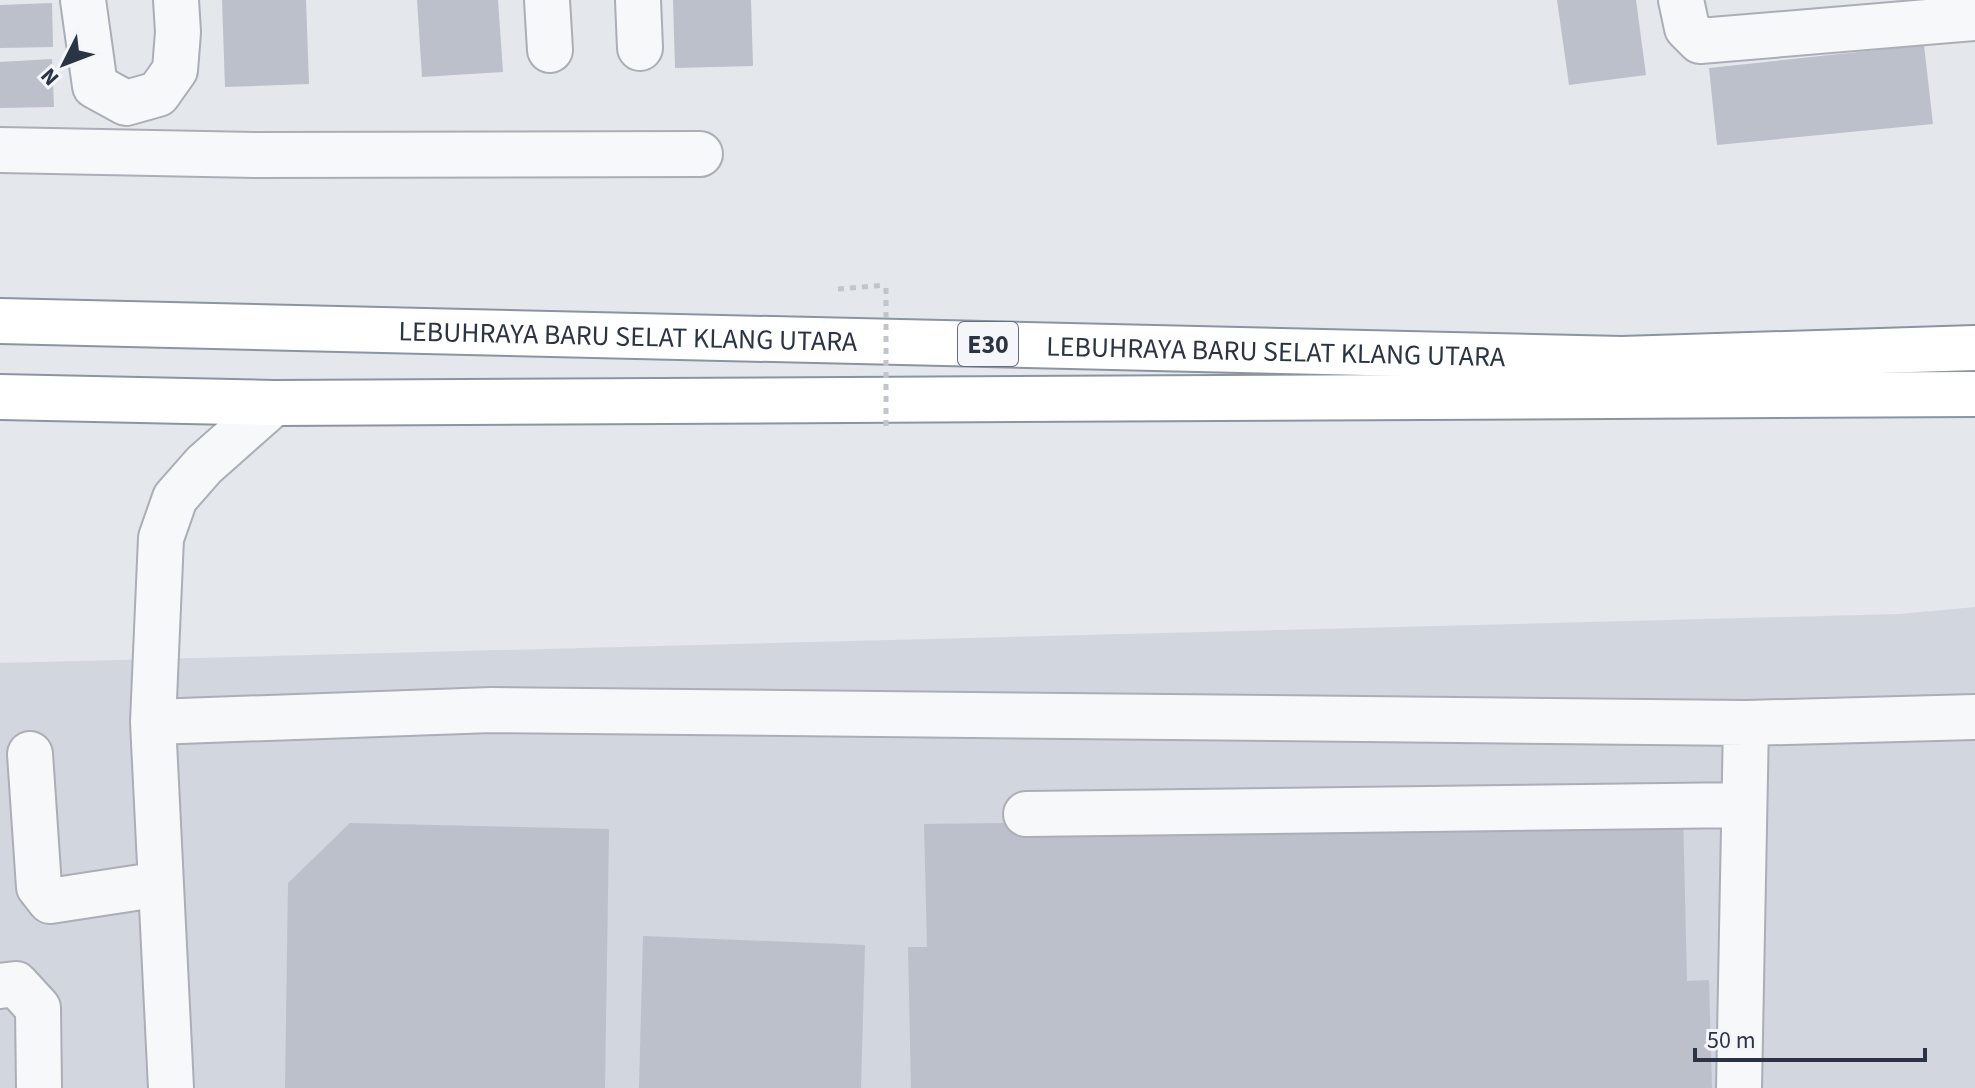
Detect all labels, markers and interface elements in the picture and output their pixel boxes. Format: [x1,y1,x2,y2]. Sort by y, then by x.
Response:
north arrow [24,24,104,104]
text: N [33,61,67,93]
street label: LEBUHRAYA BARU SELAT KLANG UTARA [398,311,858,362]
road number: E30 [958,322,1018,366]
street label: LEBUHRAYA BARU SELAT KLANG UTARA [1046,327,1506,377]
scale bar [1695,1012,1925,1062]
text: 50 m [1707,1023,1756,1058]

